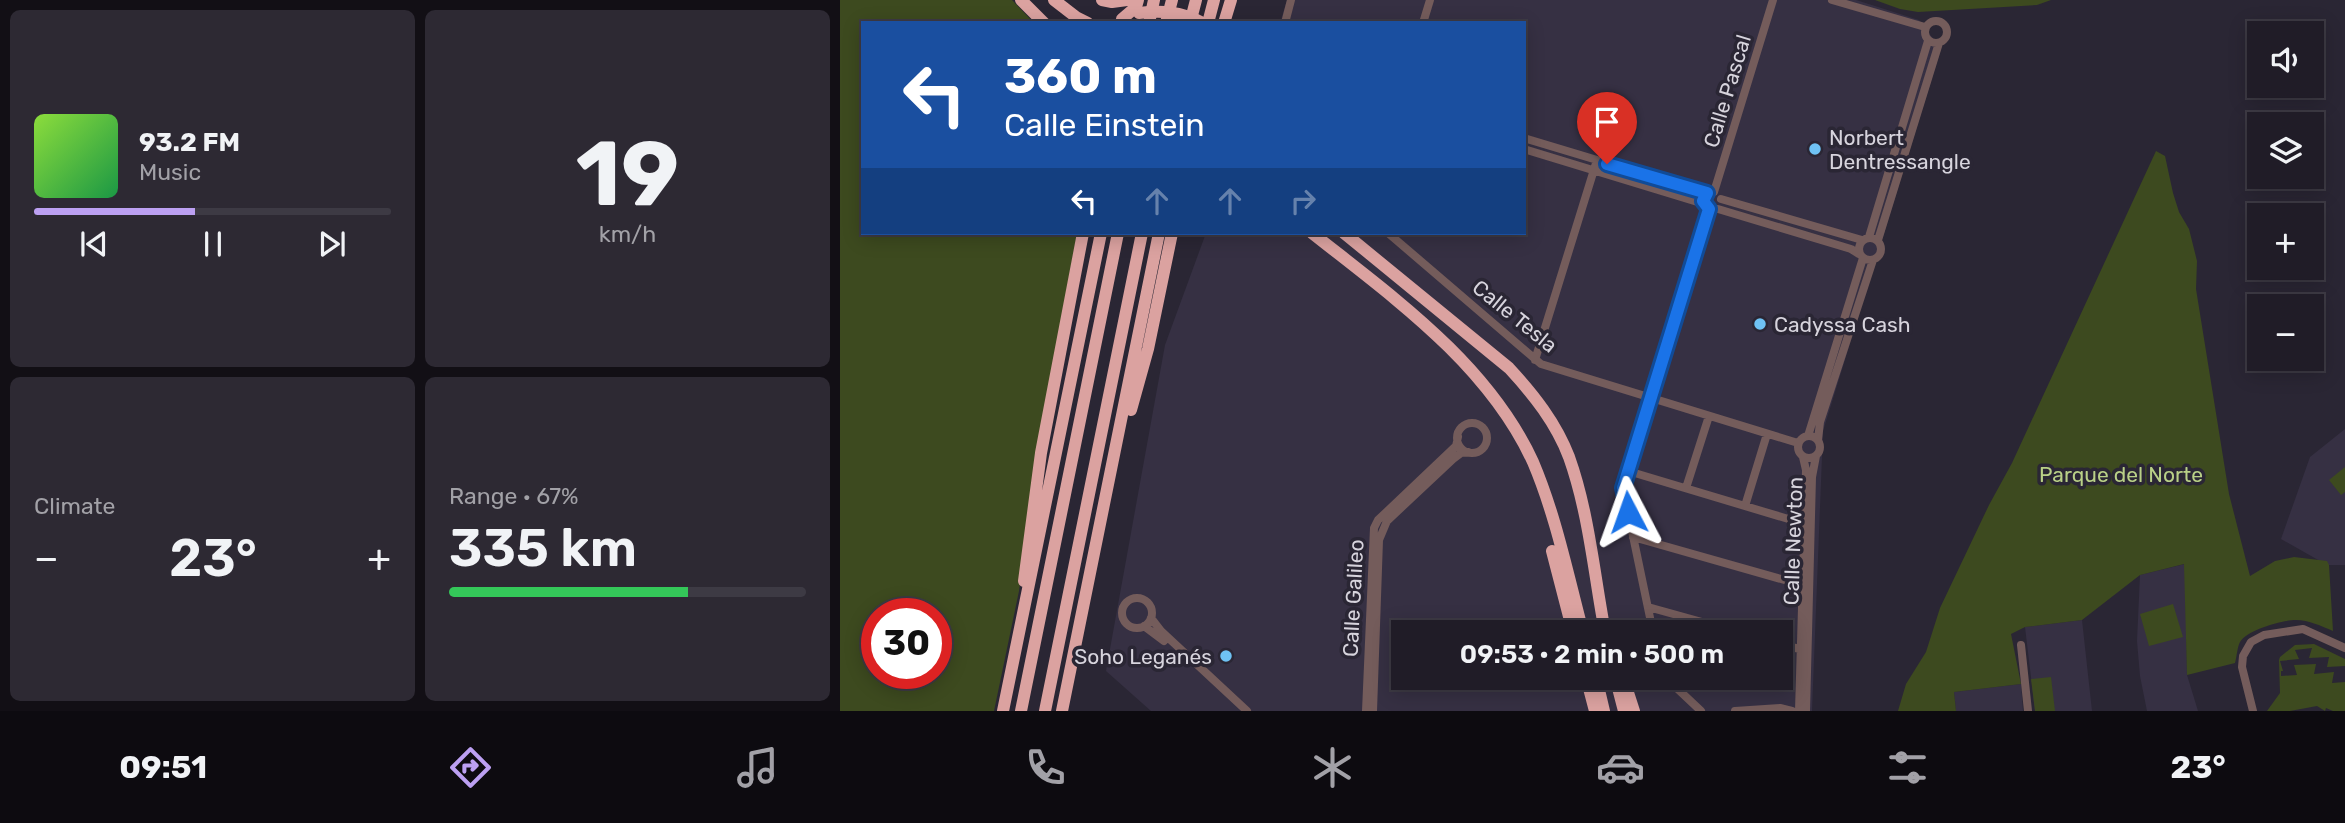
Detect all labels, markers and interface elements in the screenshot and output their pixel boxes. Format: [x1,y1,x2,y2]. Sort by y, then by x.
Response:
map controls [2247,21,2324,371]
button: sound [2247,21,2324,98]
street label: Calle Pascal [1698,32,1756,150]
text: 360 m [1004,47,1157,105]
icon: left [889,49,980,140]
pin [1577,92,1637,164]
icon: arrive [1588,103,1626,141]
text: Calle Einstein [1004,106,1205,144]
button: layers [2247,112,2324,189]
text: 19 [576,120,679,228]
place label: Norbert Dentressangle [1829,125,1971,174]
text: 93.2 FM [139,127,240,158]
marker: Norbert Dentressangle [1807,141,1823,157]
text: Music [139,158,201,186]
icon: left [1065,182,1103,220]
icon: ahead [1138,182,1176,220]
icon: ahead [1211,182,1249,220]
icon: right [1284,182,1322,220]
button: + [2247,203,2324,280]
text: km/h [599,220,656,248]
icon: previous [75,225,113,263]
icon: pause [194,225,232,263]
icon: next [313,225,351,263]
street label: Calle Tesla [1468,274,1562,358]
button: − [2247,294,2324,371]
place label: Cadyssa Cash [1774,312,1911,337]
marker: Cadyssa Cash [1752,316,1768,332]
park label: Parque del Norte [2039,462,2203,487]
position arrow [1591,475,1665,549]
street label: Calle Newton [1778,476,1808,606]
text: Range · 67% [449,482,579,510]
text: Climate [34,492,115,520]
text: 335 km [449,517,637,579]
text: 23° [169,527,257,589]
text: − [34,535,59,581]
text: + [367,535,391,581]
street label: Calle Galileo [1337,539,1369,657]
speed limit sign: 30 [861,598,952,689]
text: 09:53 · 2 min · 500 m [1460,639,1724,670]
place label: Soho Leganés [1074,644,1212,669]
marker: Soho Leganés [1218,648,1234,664]
icon: directions [446,743,495,792]
icon: music [733,743,782,792]
icon: phone [1021,743,1070,792]
icon: climate [1308,743,1357,792]
icon: car [1596,743,1645,792]
icon: filters [1883,743,1932,792]
text: 09:51 [119,748,207,786]
text: 23° [2171,748,2226,786]

